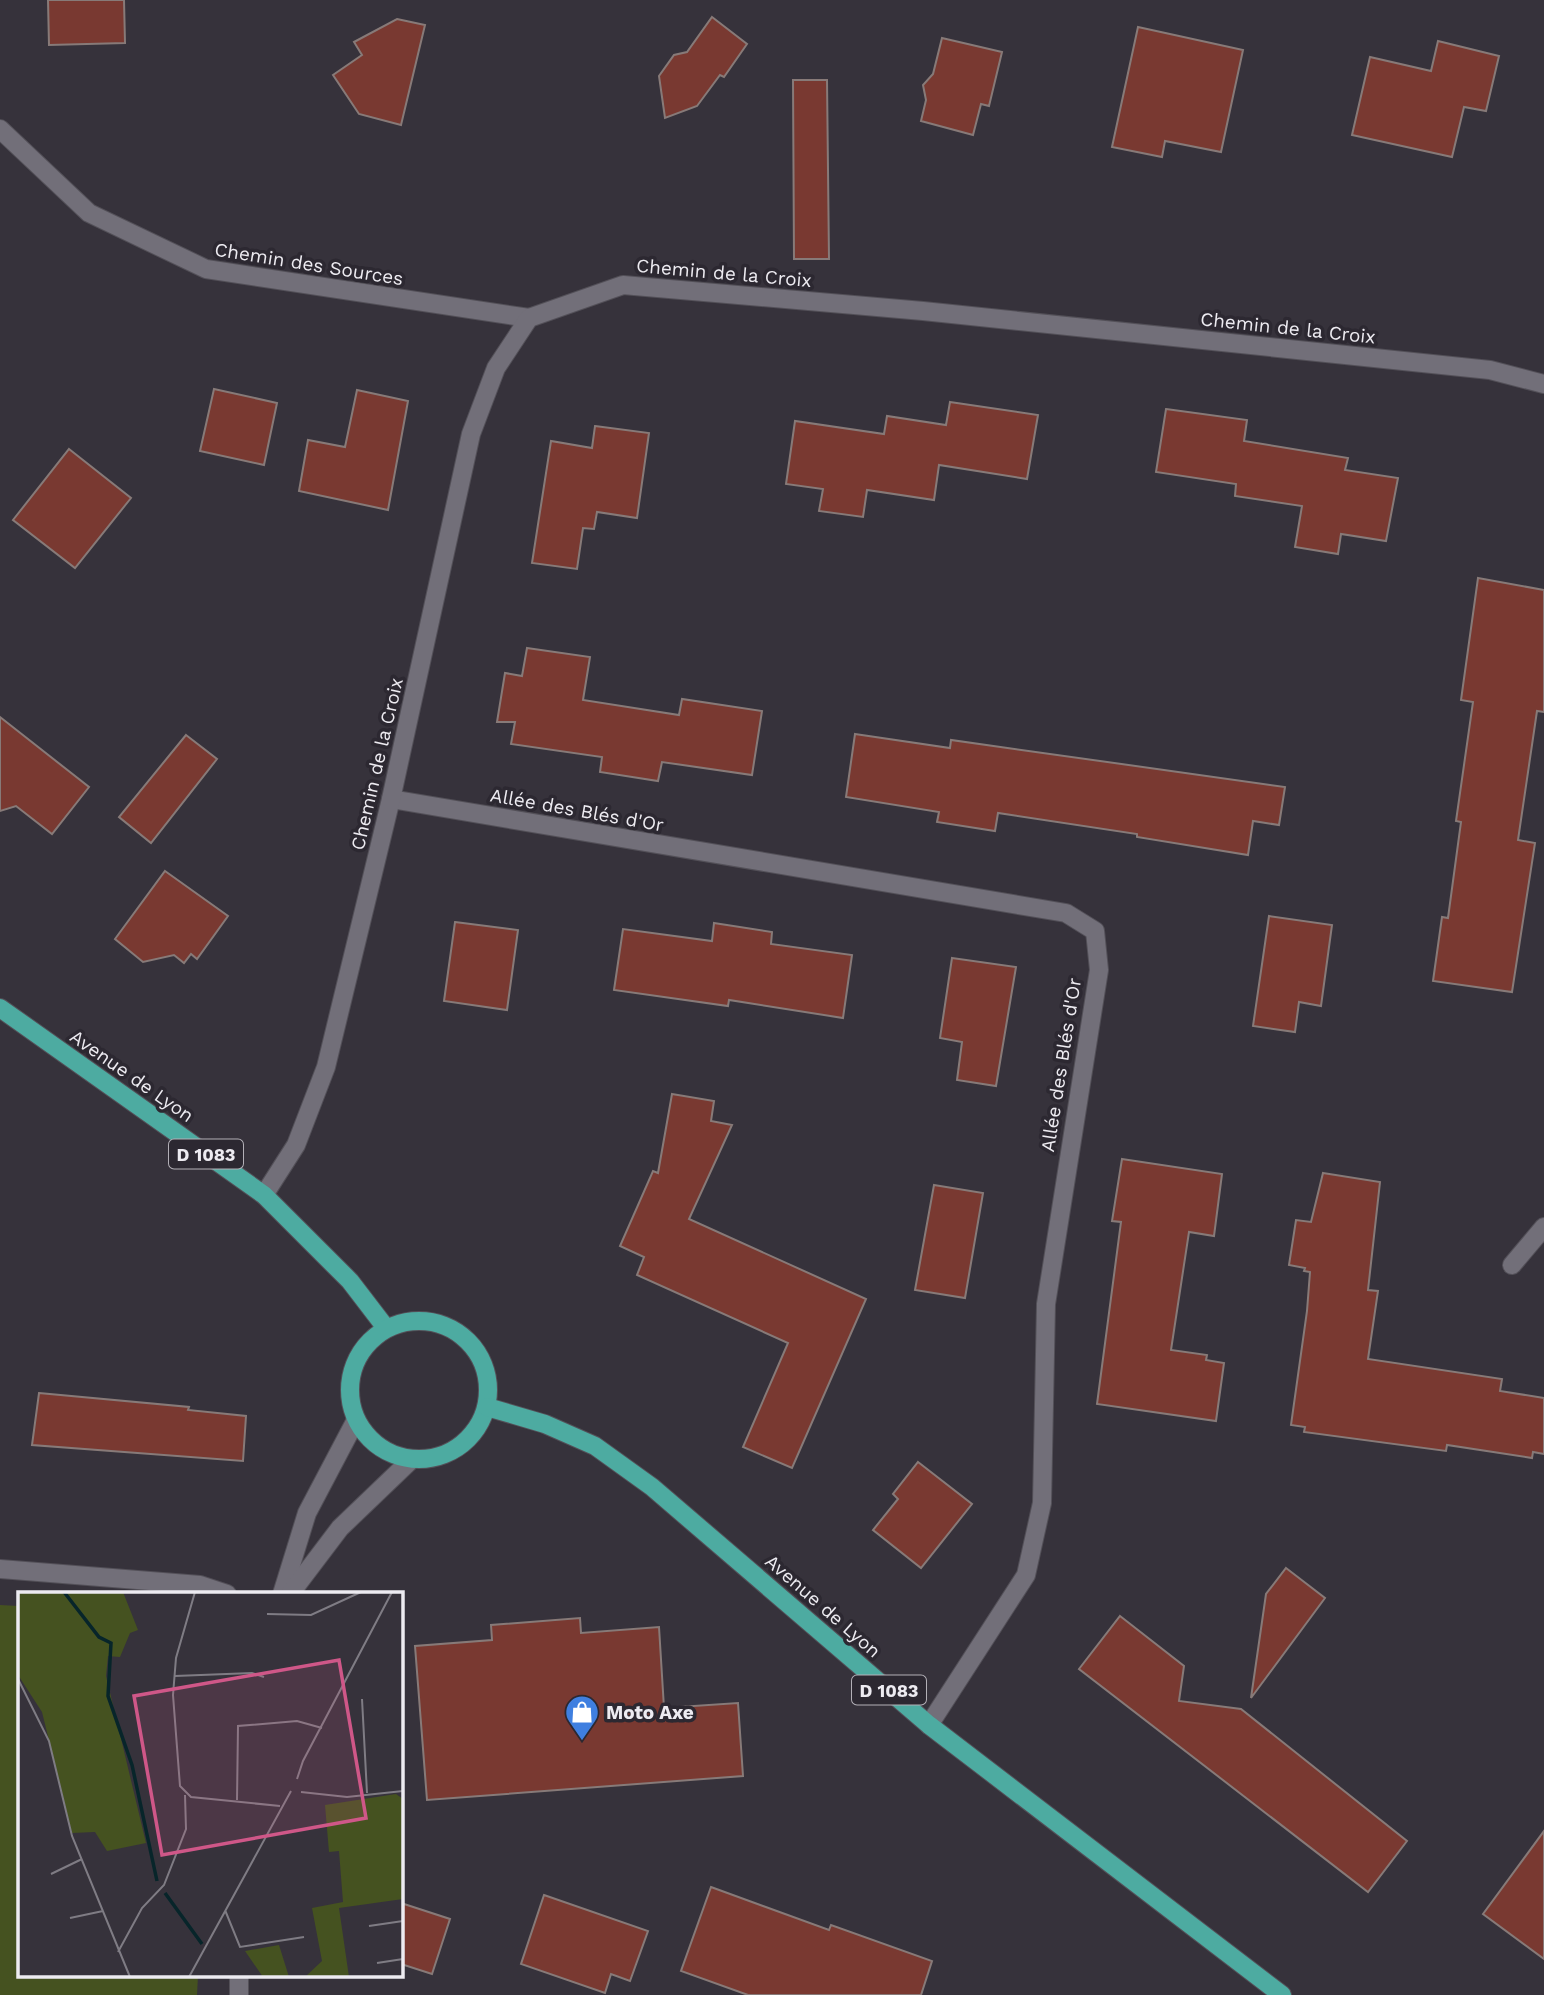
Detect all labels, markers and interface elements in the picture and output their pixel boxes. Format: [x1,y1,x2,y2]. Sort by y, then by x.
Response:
street label: Chemin des Sources [213,238,405,290]
street label: Chemin de la Croix [635,254,813,292]
street label: Chemin de la Croix [1199,307,1377,349]
street label: Chemin de la Croix [346,676,408,852]
street label: Allée des Blés d'Or [488,783,666,837]
street label: Allée des Blés d'Or [1036,976,1086,1154]
street label: Avenue de Lyon [66,1025,198,1127]
road number: D 1083 [169,1140,243,1168]
street label: Avenue de Lyon [760,1550,886,1662]
inset map [18,1592,402,1978]
road number: D 1083 [852,1675,926,1704]
shop icon: Moto Axe [563,1693,601,1742]
place label: Moto Axe [606,1701,694,1724]

